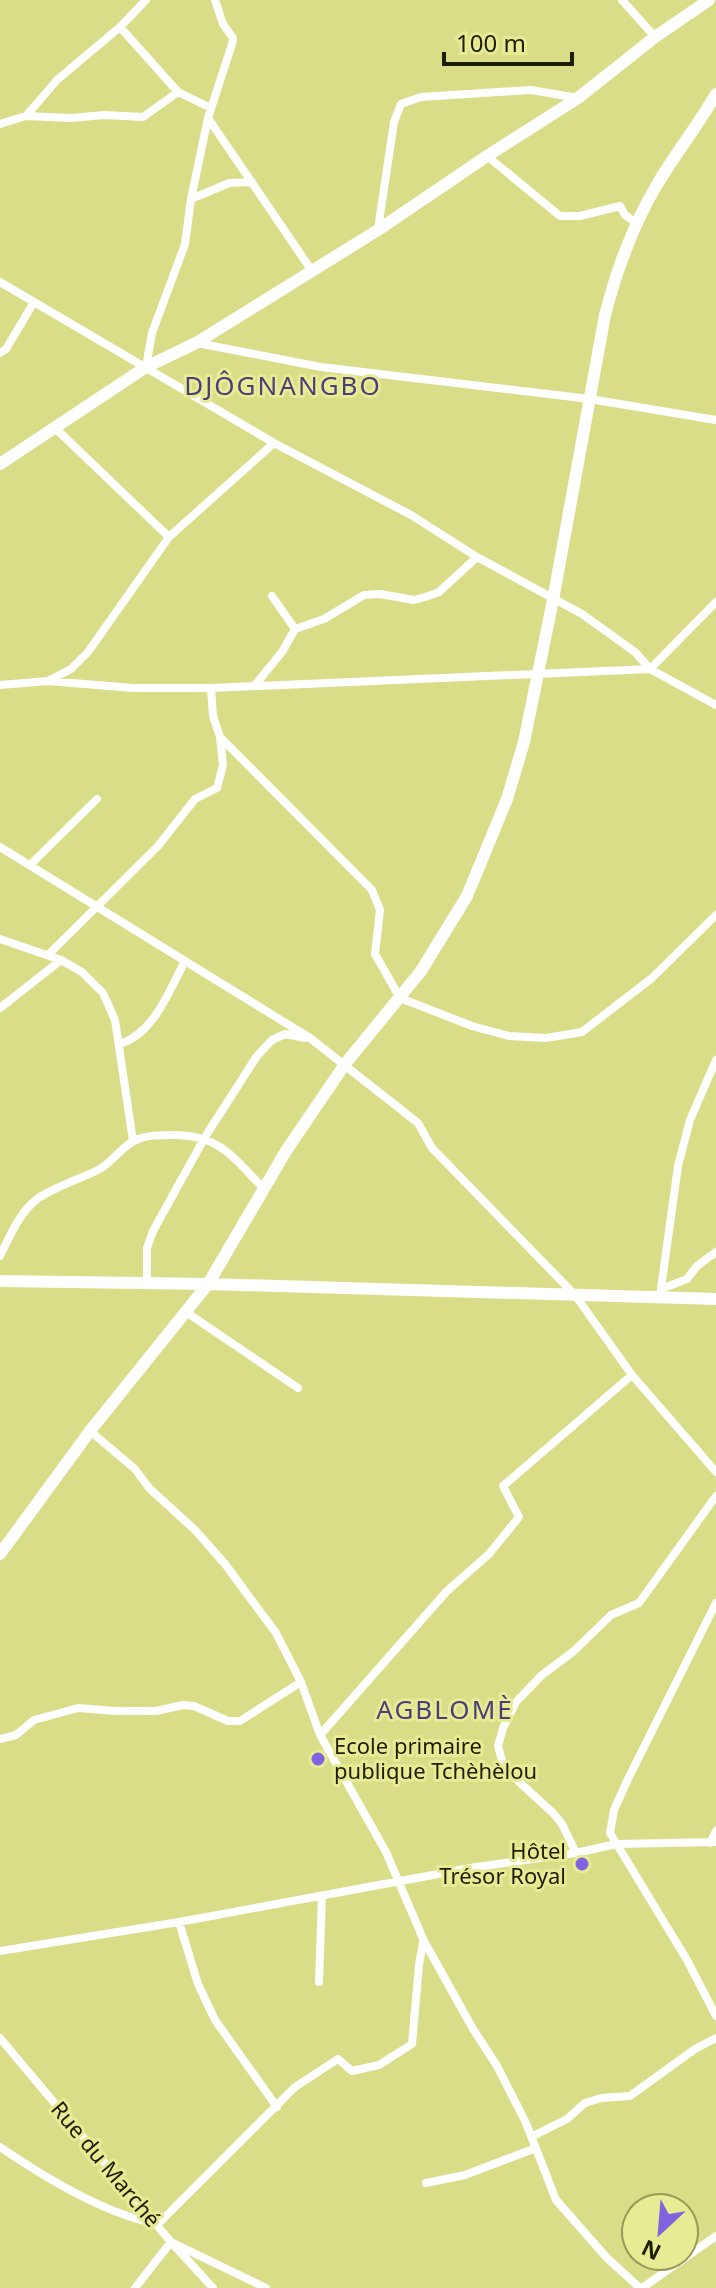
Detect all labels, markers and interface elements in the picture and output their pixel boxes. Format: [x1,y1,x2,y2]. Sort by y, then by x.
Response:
scale bar [444,16,572,66]
text: 100 m [456,26,526,59]
district label: DJÔGNANGBO [184,367,382,403]
district label: AGBLOMÈ [376,1691,514,1727]
place label: Ecole primaire publique Tchèhèlou [334,1730,537,1785]
marker: Ecole primaire publique Tchèhèlou [309,1750,327,1768]
place label: Hôtel Trésor Royal [439,1835,566,1890]
marker: Hôtel Trésor Royal [573,1855,591,1873]
street label: Rue du Marché [45,2094,168,2233]
north arrow [620,2192,700,2272]
text: N [636,2233,665,2268]

